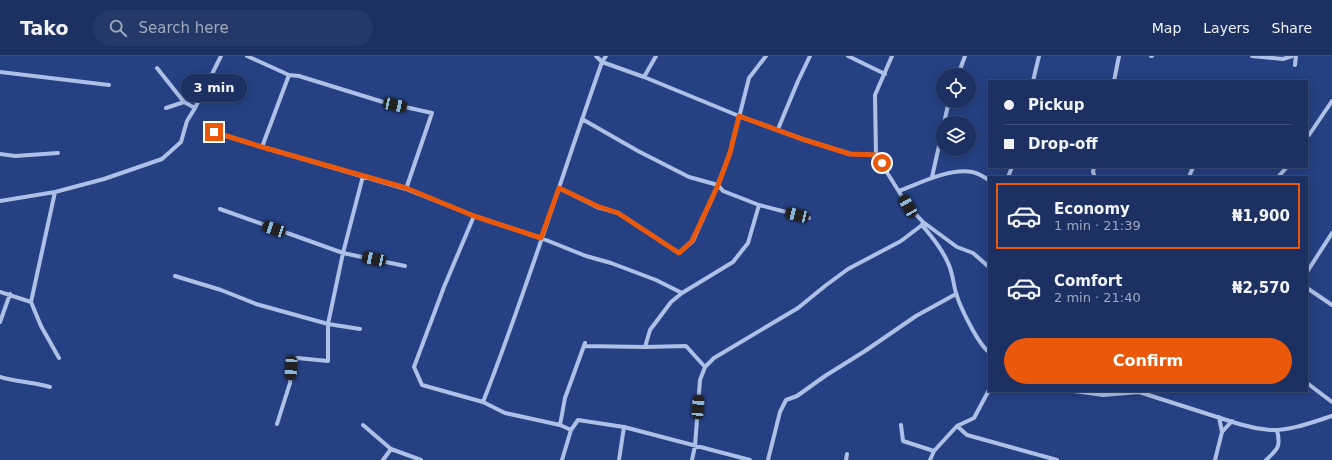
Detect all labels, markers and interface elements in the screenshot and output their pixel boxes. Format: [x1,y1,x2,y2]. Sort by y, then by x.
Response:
search box [93,10,373,46]
text: Tako [20,17,69,39]
icon: search [107,17,129,39]
text: Search here [139,19,229,37]
text: Map [1152,20,1181,36]
text: Layers [1203,20,1250,36]
text: Share [1272,20,1312,36]
map controls [936,68,976,156]
button: locate [936,68,976,108]
callout: 3 min [181,74,247,102]
text: 3 min [194,80,234,95]
text: Pickup [1028,96,1084,114]
car [382,97,408,113]
button: layers [936,116,976,156]
route end [205,123,223,141]
text: Drop-off [1028,135,1098,153]
route start [873,154,891,172]
car [897,193,919,219]
icon: car [1006,198,1042,234]
text: Economy [1054,200,1130,218]
car [784,206,810,224]
text: ₦1,900 [1232,207,1290,225]
text: 1 min · 21:39 [1054,218,1141,233]
car [261,219,287,239]
car [361,251,387,267]
icon: car [1006,270,1042,306]
text: Comfort [1054,272,1122,290]
text: ₦2,570 [1232,279,1290,297]
text: 2 min · 21:40 [1054,290,1141,305]
button: Confirm [1004,338,1292,384]
car [284,356,298,380]
car [691,395,705,419]

